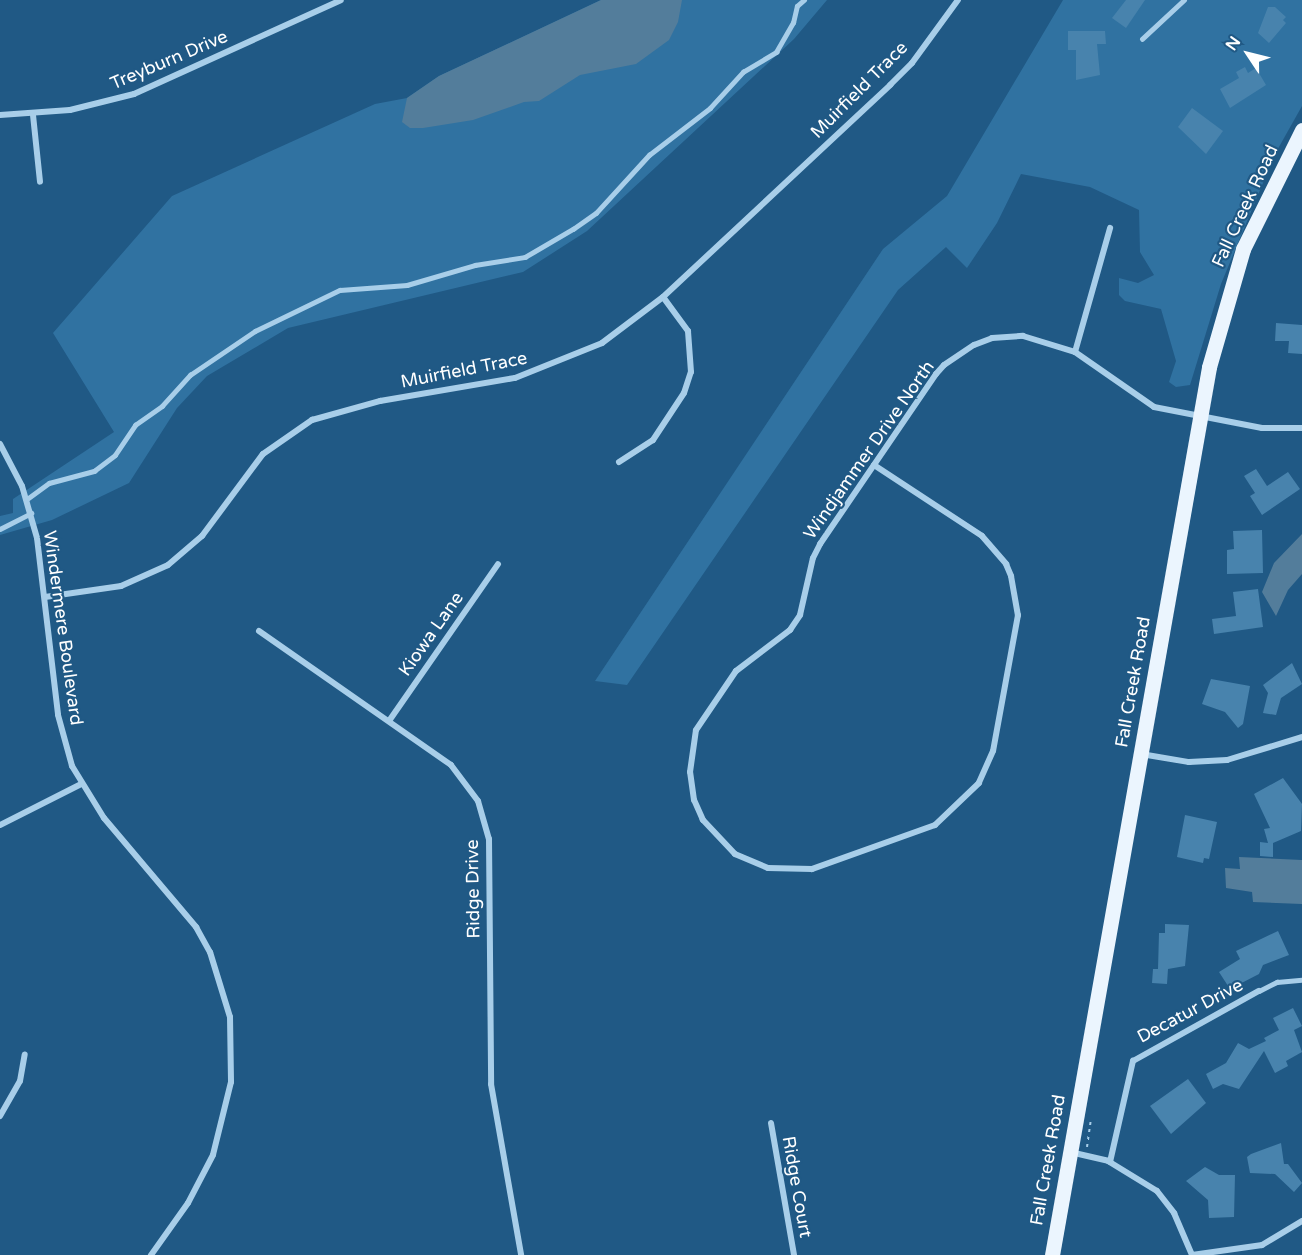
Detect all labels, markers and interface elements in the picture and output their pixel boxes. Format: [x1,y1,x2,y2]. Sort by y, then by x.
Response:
north arrow [1218,24,1278,84]
street label: Treyburn Drive [107,26,231,94]
text: N [1221,33,1245,55]
street label: Muirfield Trace [806,37,912,143]
street label: Fall Creek Road [1207,141,1283,271]
street label: Muirfield Trace [399,347,529,393]
street label: Windjammer Drive North [799,356,939,544]
street label: Windermere Boulevard [39,529,87,727]
street label: Kiowa Lane [394,588,468,680]
street label: Fall Creek Road [1111,615,1155,749]
street label: Ridge Drive [461,839,485,939]
street label: Decatur Drive [1133,974,1247,1048]
street label: Fall Creek Road [1026,1093,1070,1227]
street label: Ridge Court [777,1135,817,1239]

